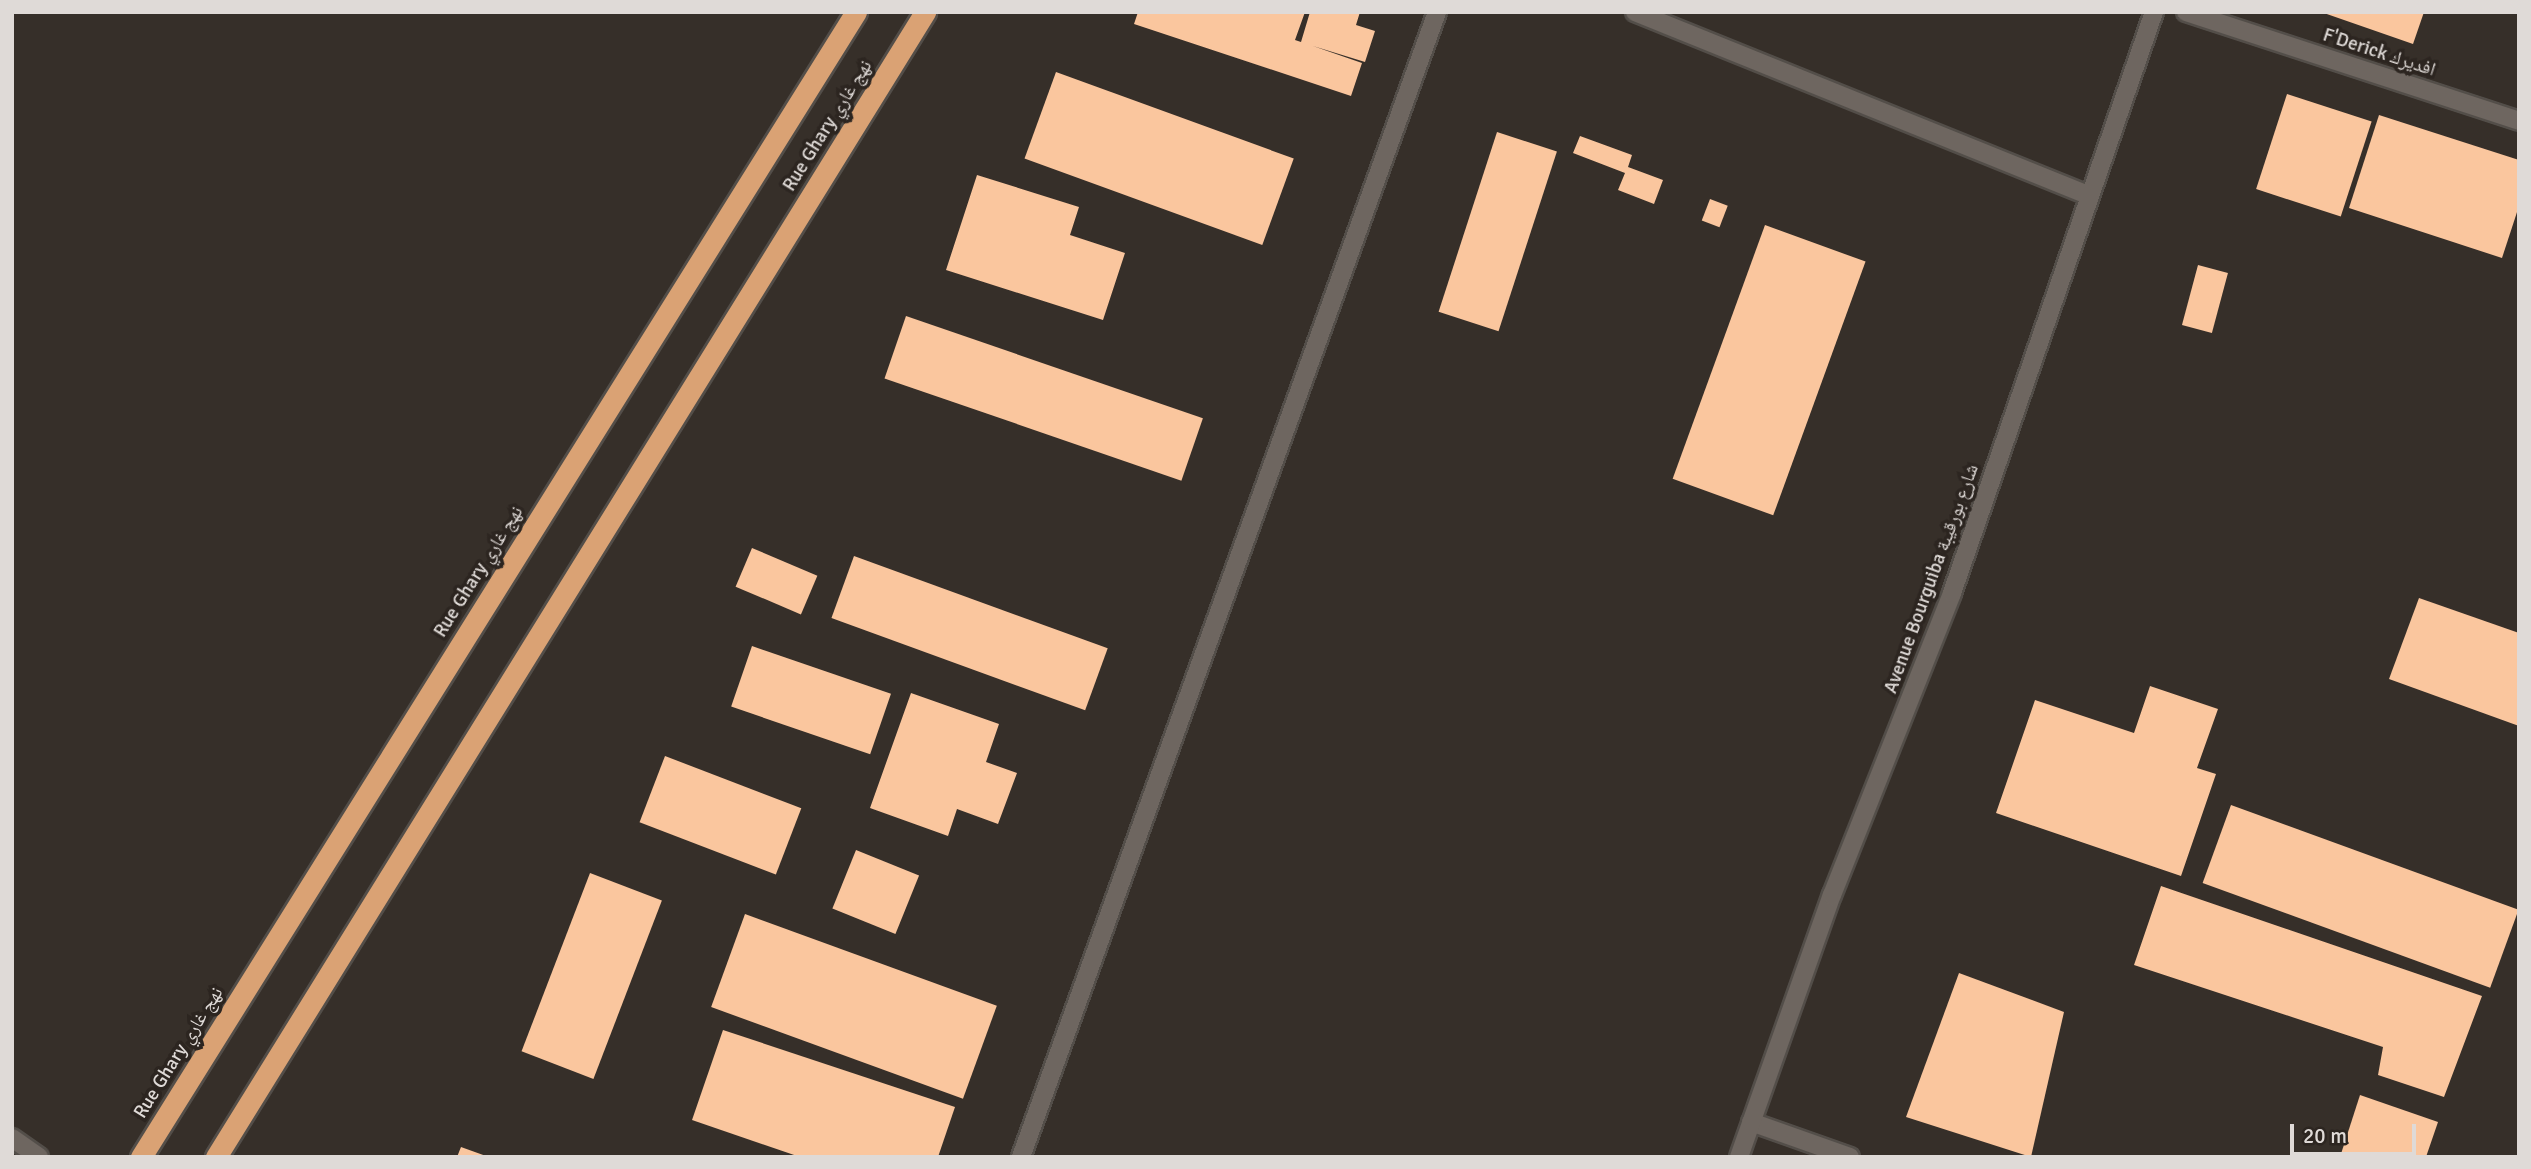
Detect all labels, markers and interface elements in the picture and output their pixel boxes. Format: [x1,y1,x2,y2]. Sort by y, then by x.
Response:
street label: F'Derick افديرك [2320,24,2438,82]
street label: Rue Ghary نهج غاري [778,56,878,196]
street label: Avenue Bourguiba شارع بورقيبة [1880,461,1984,697]
street label: Rue Ghary نهج غاري [429,502,529,642]
street label: Rue Ghary نهج غاري [129,983,229,1123]
scale bar [2293,1110,2419,1154]
text: 20 m [2303,1123,2347,1149]

